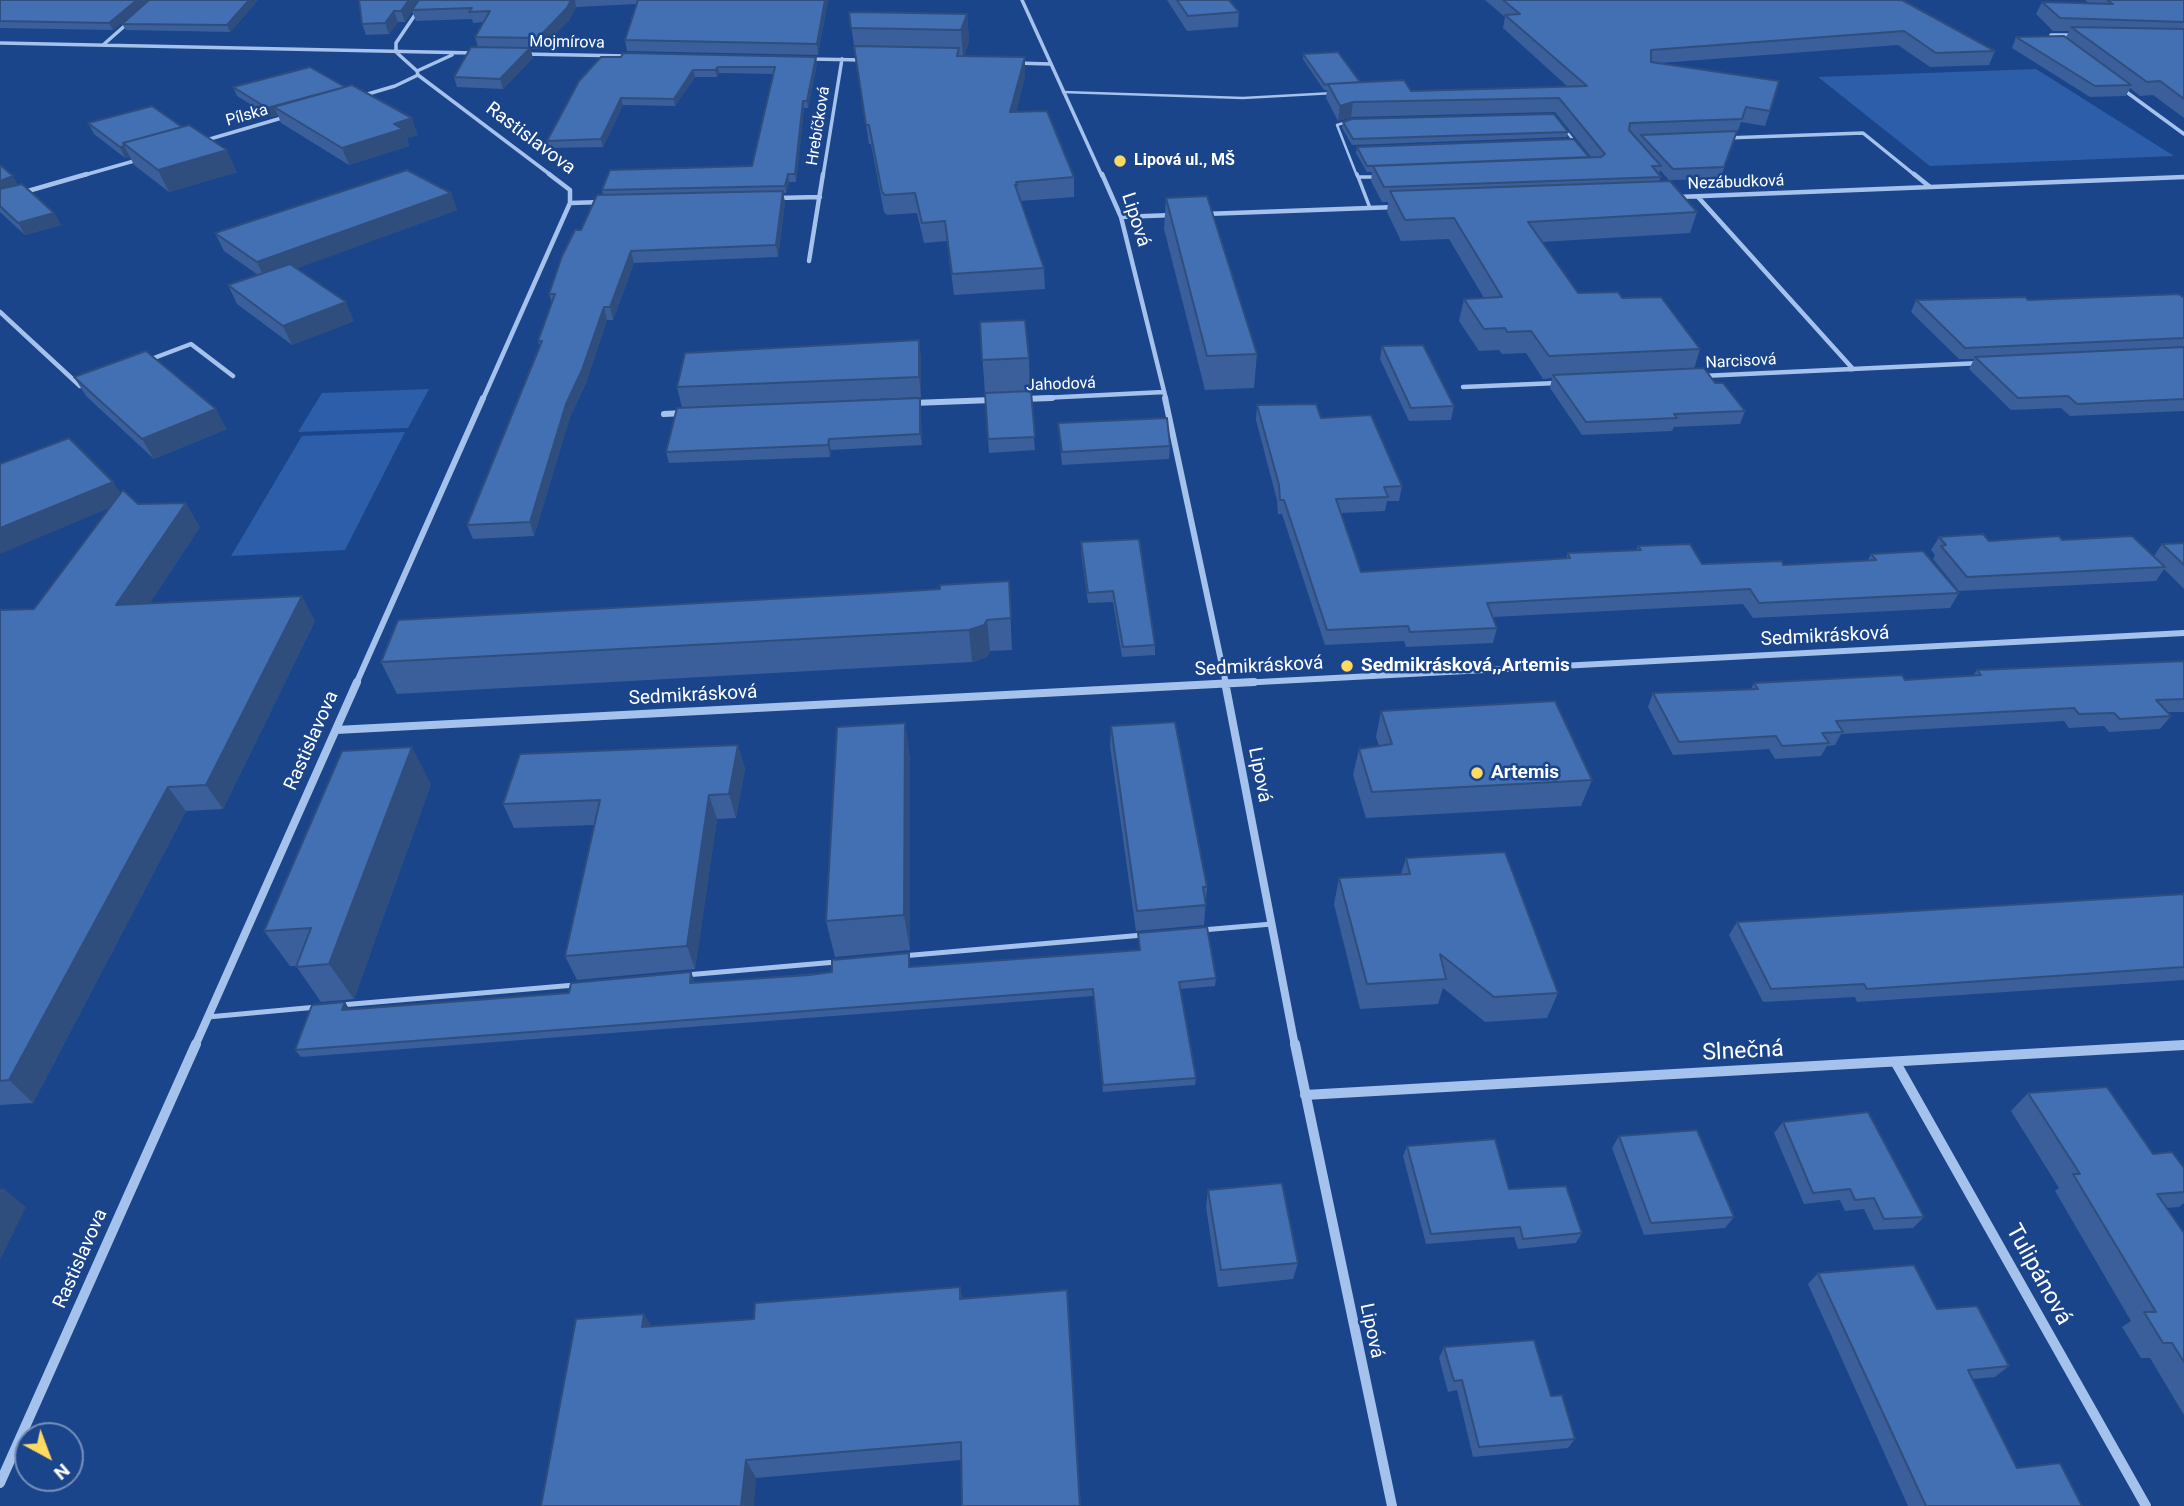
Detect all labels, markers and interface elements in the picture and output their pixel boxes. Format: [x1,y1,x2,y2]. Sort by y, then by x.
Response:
street label: Mojmírova [529,33,605,53]
street label: Hrebíčková [803,85,835,167]
street label: Rastislavova [481,98,579,180]
street label: Pílska [224,101,270,131]
place label: Lipová ul., MŠ [1134,151,1235,171]
marker: Lipová ul., MŠ [1112,153,1128,169]
street label: Nezábudková [1687,172,1785,194]
street label: Lipová [1116,190,1154,250]
street label: Narcisová [1705,351,1777,373]
street label: Jahodová [1026,374,1096,396]
street label: Sedmikrásková [1760,622,1890,652]
street label: Sedmikrásková [1194,652,1324,682]
place label: Sedmikrásková,,Artemis [1361,655,1570,677]
marker: Sedmikrásková,,Artemis [1339,658,1355,674]
street label: Sedmikrásková [628,681,758,711]
street label: Rastislavova [280,688,344,794]
street label: Lipová [1243,746,1275,804]
place label: Artemis [1491,762,1559,784]
marker: Artemis [1469,765,1485,781]
street label: Slnečná [1702,1036,1784,1068]
street label: Rastislavova [49,1206,113,1312]
street label: Tulipánová [1999,1220,2077,1330]
street label: Lipová [1354,1301,1388,1361]
north arrow [14,1422,84,1492]
text: N [49,1459,74,1485]

